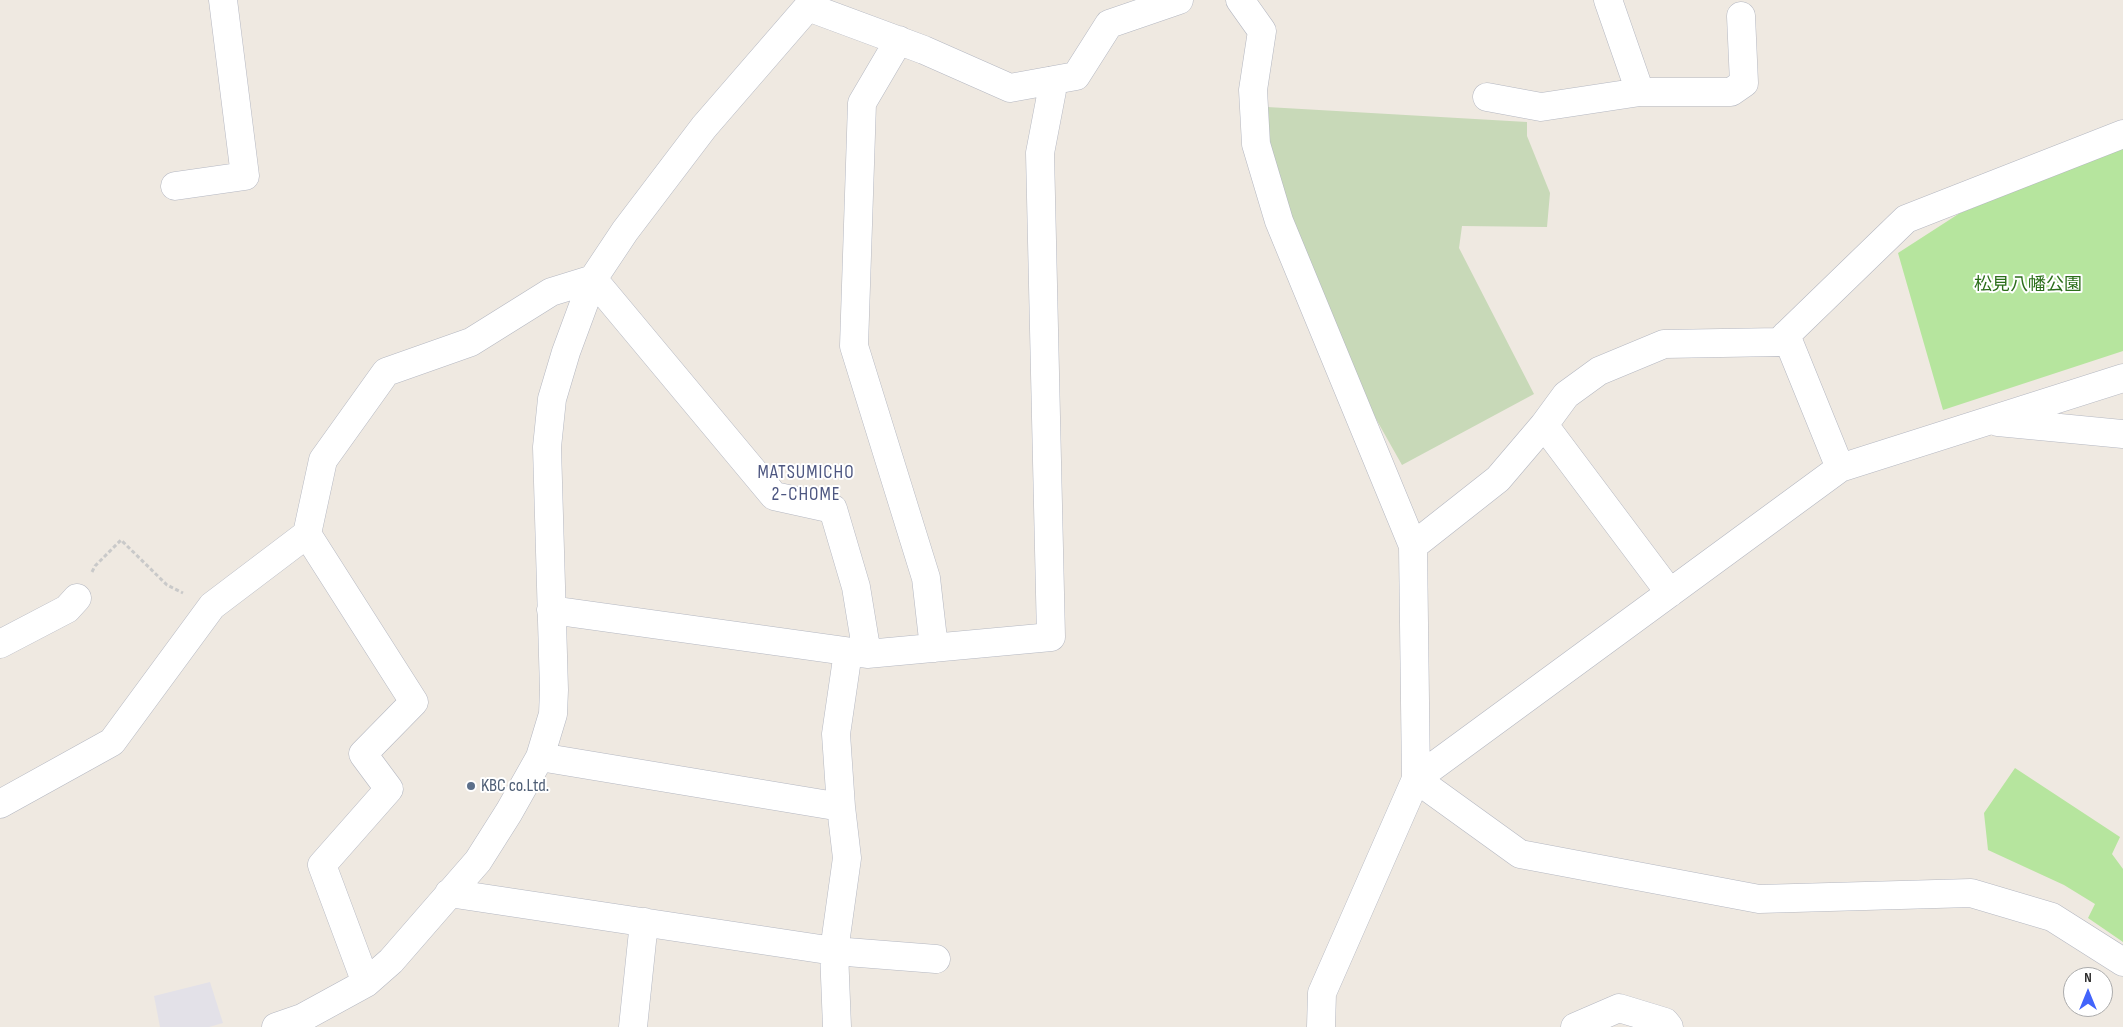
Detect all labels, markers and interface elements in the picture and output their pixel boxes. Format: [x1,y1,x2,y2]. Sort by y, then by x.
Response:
park label: 松見八幡公園 [1974,274,2082,296]
district label: MATSUMICHO 2-CHOME [756,462,856,506]
place label: KBC co.Ltd. [481,775,549,797]
marker: KBC co.Ltd. [465,780,477,792]
north arrow [2063,967,2113,1017]
text: N [2084,969,2092,986]

